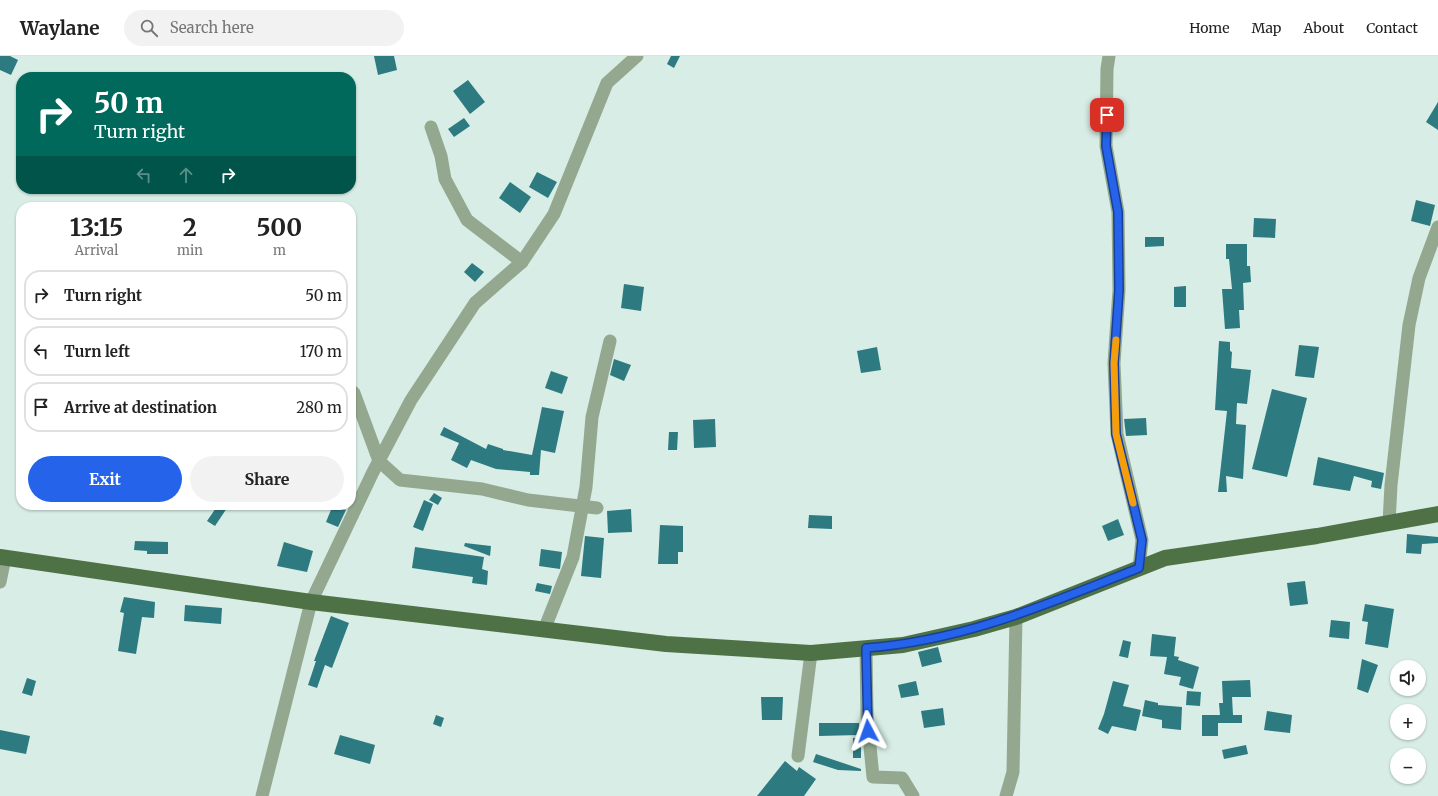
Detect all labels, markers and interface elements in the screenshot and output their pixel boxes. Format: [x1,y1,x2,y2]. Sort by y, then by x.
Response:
search box [124,10,404,46]
text: Waylane [20,16,100,40]
icon: search [138,17,160,39]
text: Search here [170,18,254,37]
text: Home [1189,19,1230,37]
text: Map [1252,19,1281,37]
text: About [1303,19,1344,37]
text: Contact [1366,19,1418,37]
text: 50 m [94,85,163,121]
icon: right [28,88,80,140]
pin [1090,98,1124,132]
icon: arrive [1096,104,1118,126]
text: Turn right [94,120,185,143]
icon: left [133,164,155,186]
icon: ahead [175,164,197,186]
icon: right [217,164,239,186]
text: 13:15 [70,212,123,243]
text: 2 [183,212,197,243]
text: 500 [257,212,302,243]
text: Arrival [75,242,118,259]
text: min [177,242,203,259]
text: m [273,242,286,259]
icon: right [30,284,52,306]
text: Turn right [64,286,142,305]
text: 50 m [305,286,342,305]
icon: left [30,340,52,362]
text: Turn left [64,342,130,361]
text: 170 m [300,342,342,361]
icon: arrive [30,396,52,418]
text: Arrive at destination [64,398,217,417]
text: 280 m [296,398,342,417]
button: Exit [28,456,182,502]
button: Share [190,456,344,502]
map controls [1390,660,1426,784]
button: sound [1390,660,1426,696]
button: + [1390,704,1426,740]
position arrow [847,710,889,752]
button: − [1390,748,1426,784]

